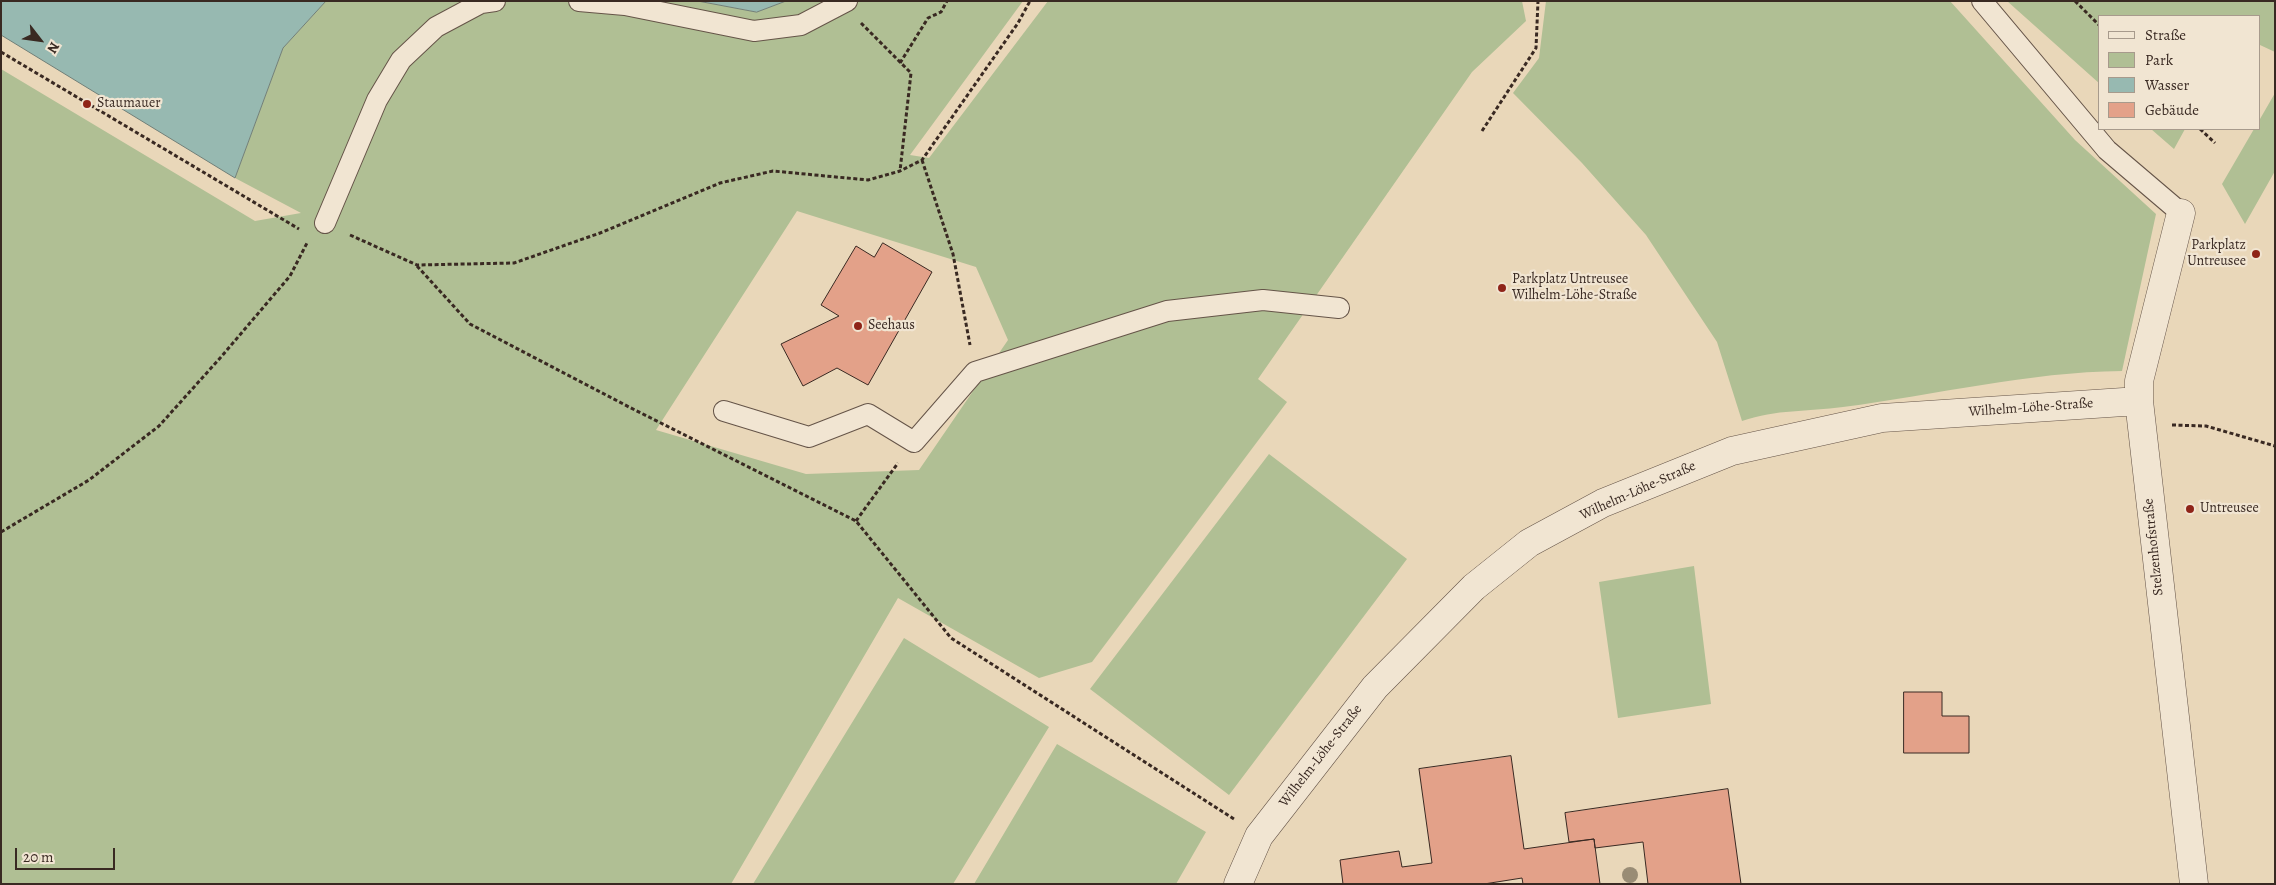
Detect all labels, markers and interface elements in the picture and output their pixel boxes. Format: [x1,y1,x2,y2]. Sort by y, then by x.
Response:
north arrow [15,15,65,65]
legend [2098,15,2261,130]
text: Straße [2145,25,2186,45]
text: N [43,39,64,57]
text: Park [2145,50,2173,70]
text: Wasser [2145,75,2189,95]
place label: Staumauer [97,96,161,112]
marker: Staumauer [81,98,93,110]
text: Gebäude [2145,100,2199,120]
place label: Parkplatz Untreusee [2187,238,2246,270]
marker: Parkplatz Untreusee [2250,248,2262,260]
place label: Parkplatz Untreusee Wilhelm-Löhe-Straße [1512,272,1637,304]
marker: Parkplatz Untreusee Wilhelm-Löhe-Straße [1496,282,1508,294]
place label: Seehaus [868,318,915,334]
marker: Seehaus [852,320,864,332]
street label: Wilhelm-Löhe-Straße [1968,395,2094,421]
street label: Wilhelm-Löhe-Straße [1577,458,1699,524]
street label: Stelzenhofstraße [2141,498,2167,596]
place label: Untreusee [2200,501,2259,517]
marker: Untreusee [2184,503,2196,515]
street label: Wilhelm-Löhe-Straße [1276,702,1366,810]
scale bar [18,838,118,870]
text: 20 m [23,847,54,867]

